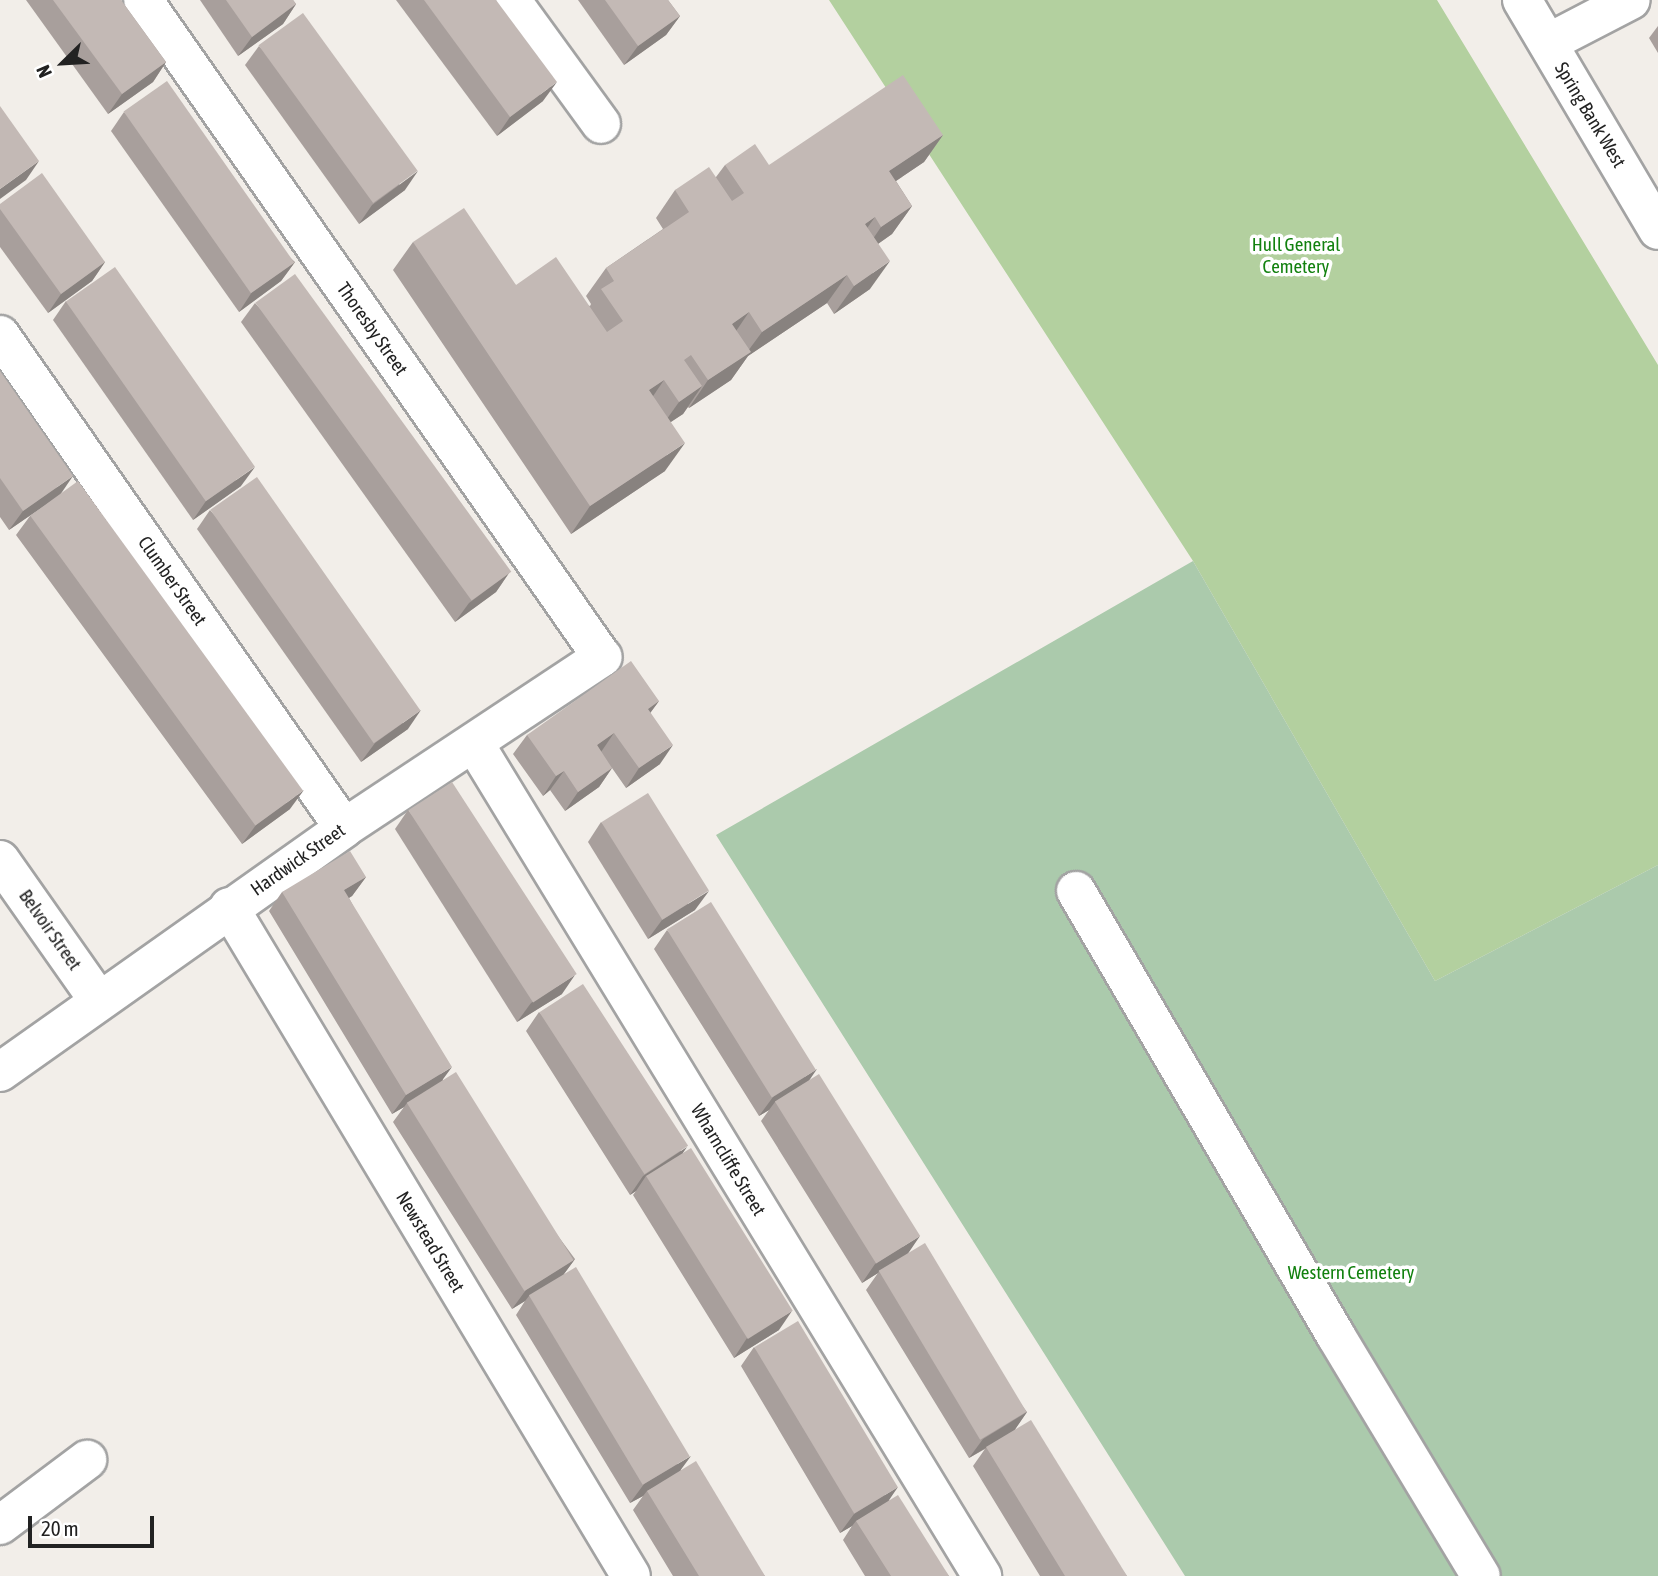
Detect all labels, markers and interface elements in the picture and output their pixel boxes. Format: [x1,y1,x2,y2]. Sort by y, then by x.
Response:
north arrow [28,28,98,98]
street label: Spring Bank West [1550,58,1630,172]
text: N [31,62,56,81]
park label: Hull General Cemetery [1252,234,1340,278]
street label: Thoresby Street [332,278,412,380]
street label: Clumber Street [133,532,211,630]
street label: Hardwick Street [246,819,350,901]
street label: Belvoir Street [14,885,86,975]
street label: Wharncliffe Street [686,1100,770,1220]
street label: Newstead Street [391,1187,469,1297]
park label: Western Cemetery [1288,1262,1414,1284]
scale bar [32,1502,158,1546]
text: 20 m [41,1516,79,1540]

